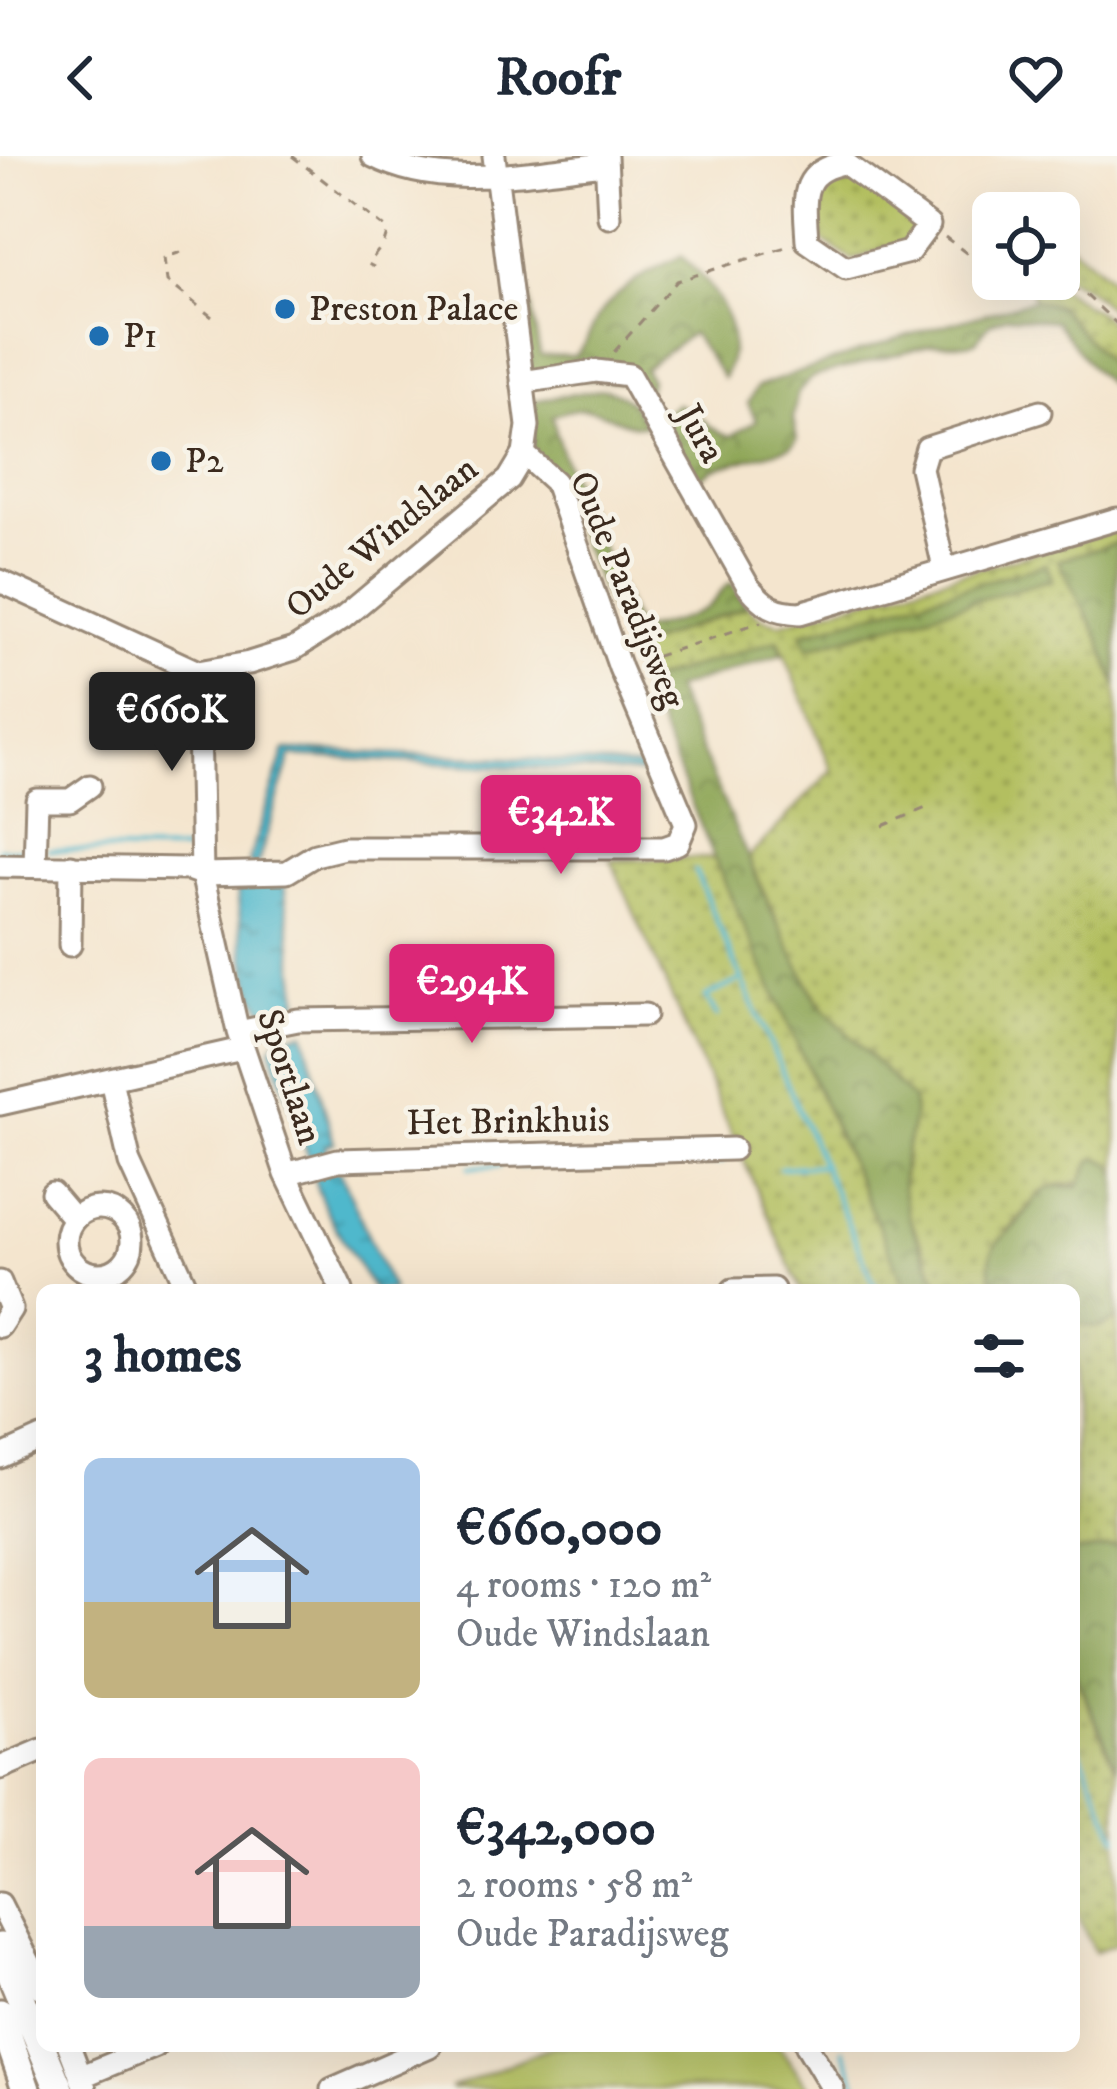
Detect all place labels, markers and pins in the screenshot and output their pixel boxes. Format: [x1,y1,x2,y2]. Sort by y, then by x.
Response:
place label: Preston Palace [309,287,519,332]
marker: Preston Palace [272,296,298,322]
place label: P1 [123,314,157,359]
marker: P1 [86,323,112,349]
place label: P2 [185,439,224,484]
marker: P2 [148,448,174,474]
pin: €660K [88,672,256,774]
pin: €342K [477,775,645,877]
pin: €294K [388,944,556,1046]

